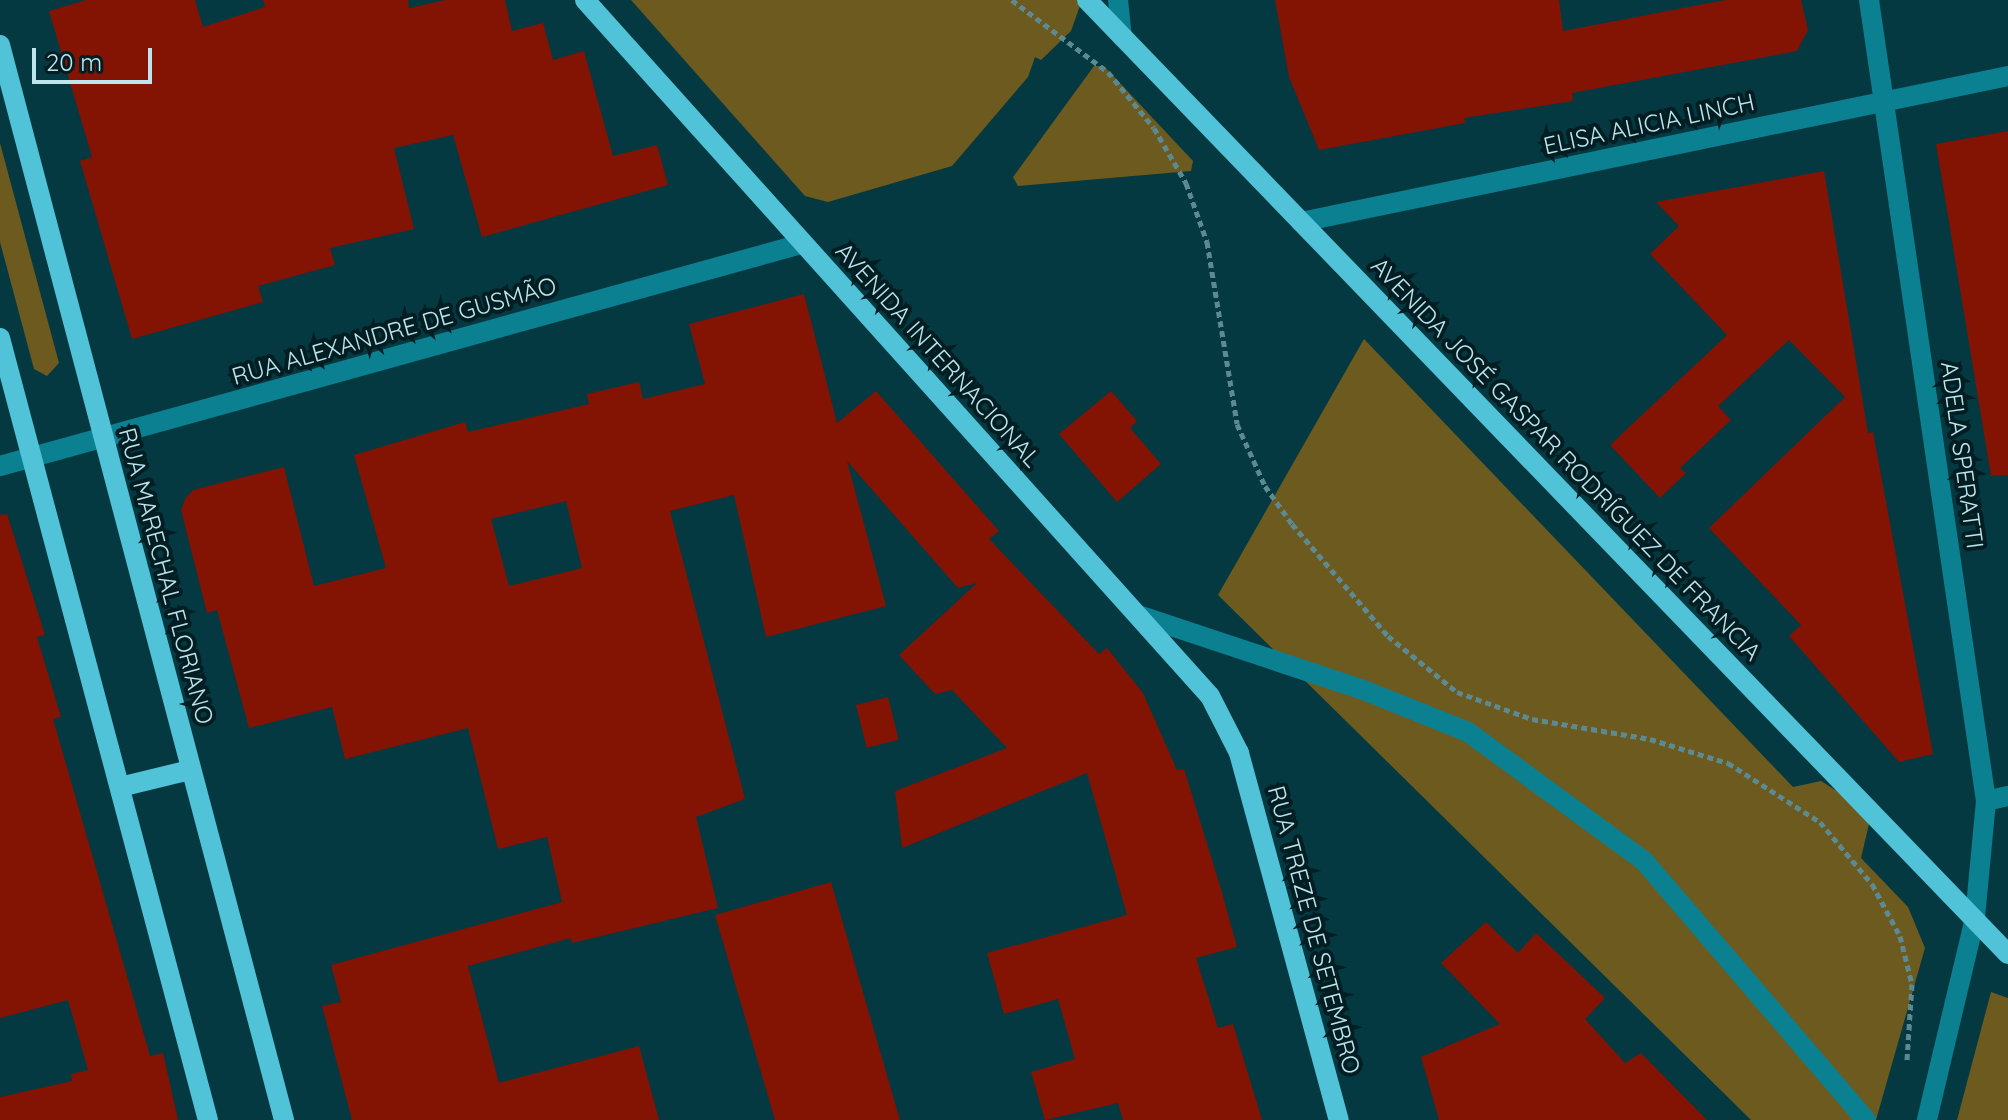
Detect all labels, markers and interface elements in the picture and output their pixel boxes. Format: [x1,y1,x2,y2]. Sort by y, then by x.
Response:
scale bar [36,32,156,82]
text: 20 m [46,47,102,77]
street label: ELISA ALICIA LINCH [1541,88,1757,160]
street label: AVENIDA INTERNACIONAL [830,237,1046,473]
street label: AVENIDA JOSÉ GASPAR RODRÍGUEZ DE FRANCIA [1365,252,1767,666]
street label: RUA ALEXANDRE DE GUSMÃO [228,271,560,391]
street label: ADELA SPERATTI [1935,360,1989,550]
street label: RUA MARECHAL FLORIANO [113,425,219,727]
street label: RUA TREZE DE SETEMBRO [1262,783,1366,1077]

